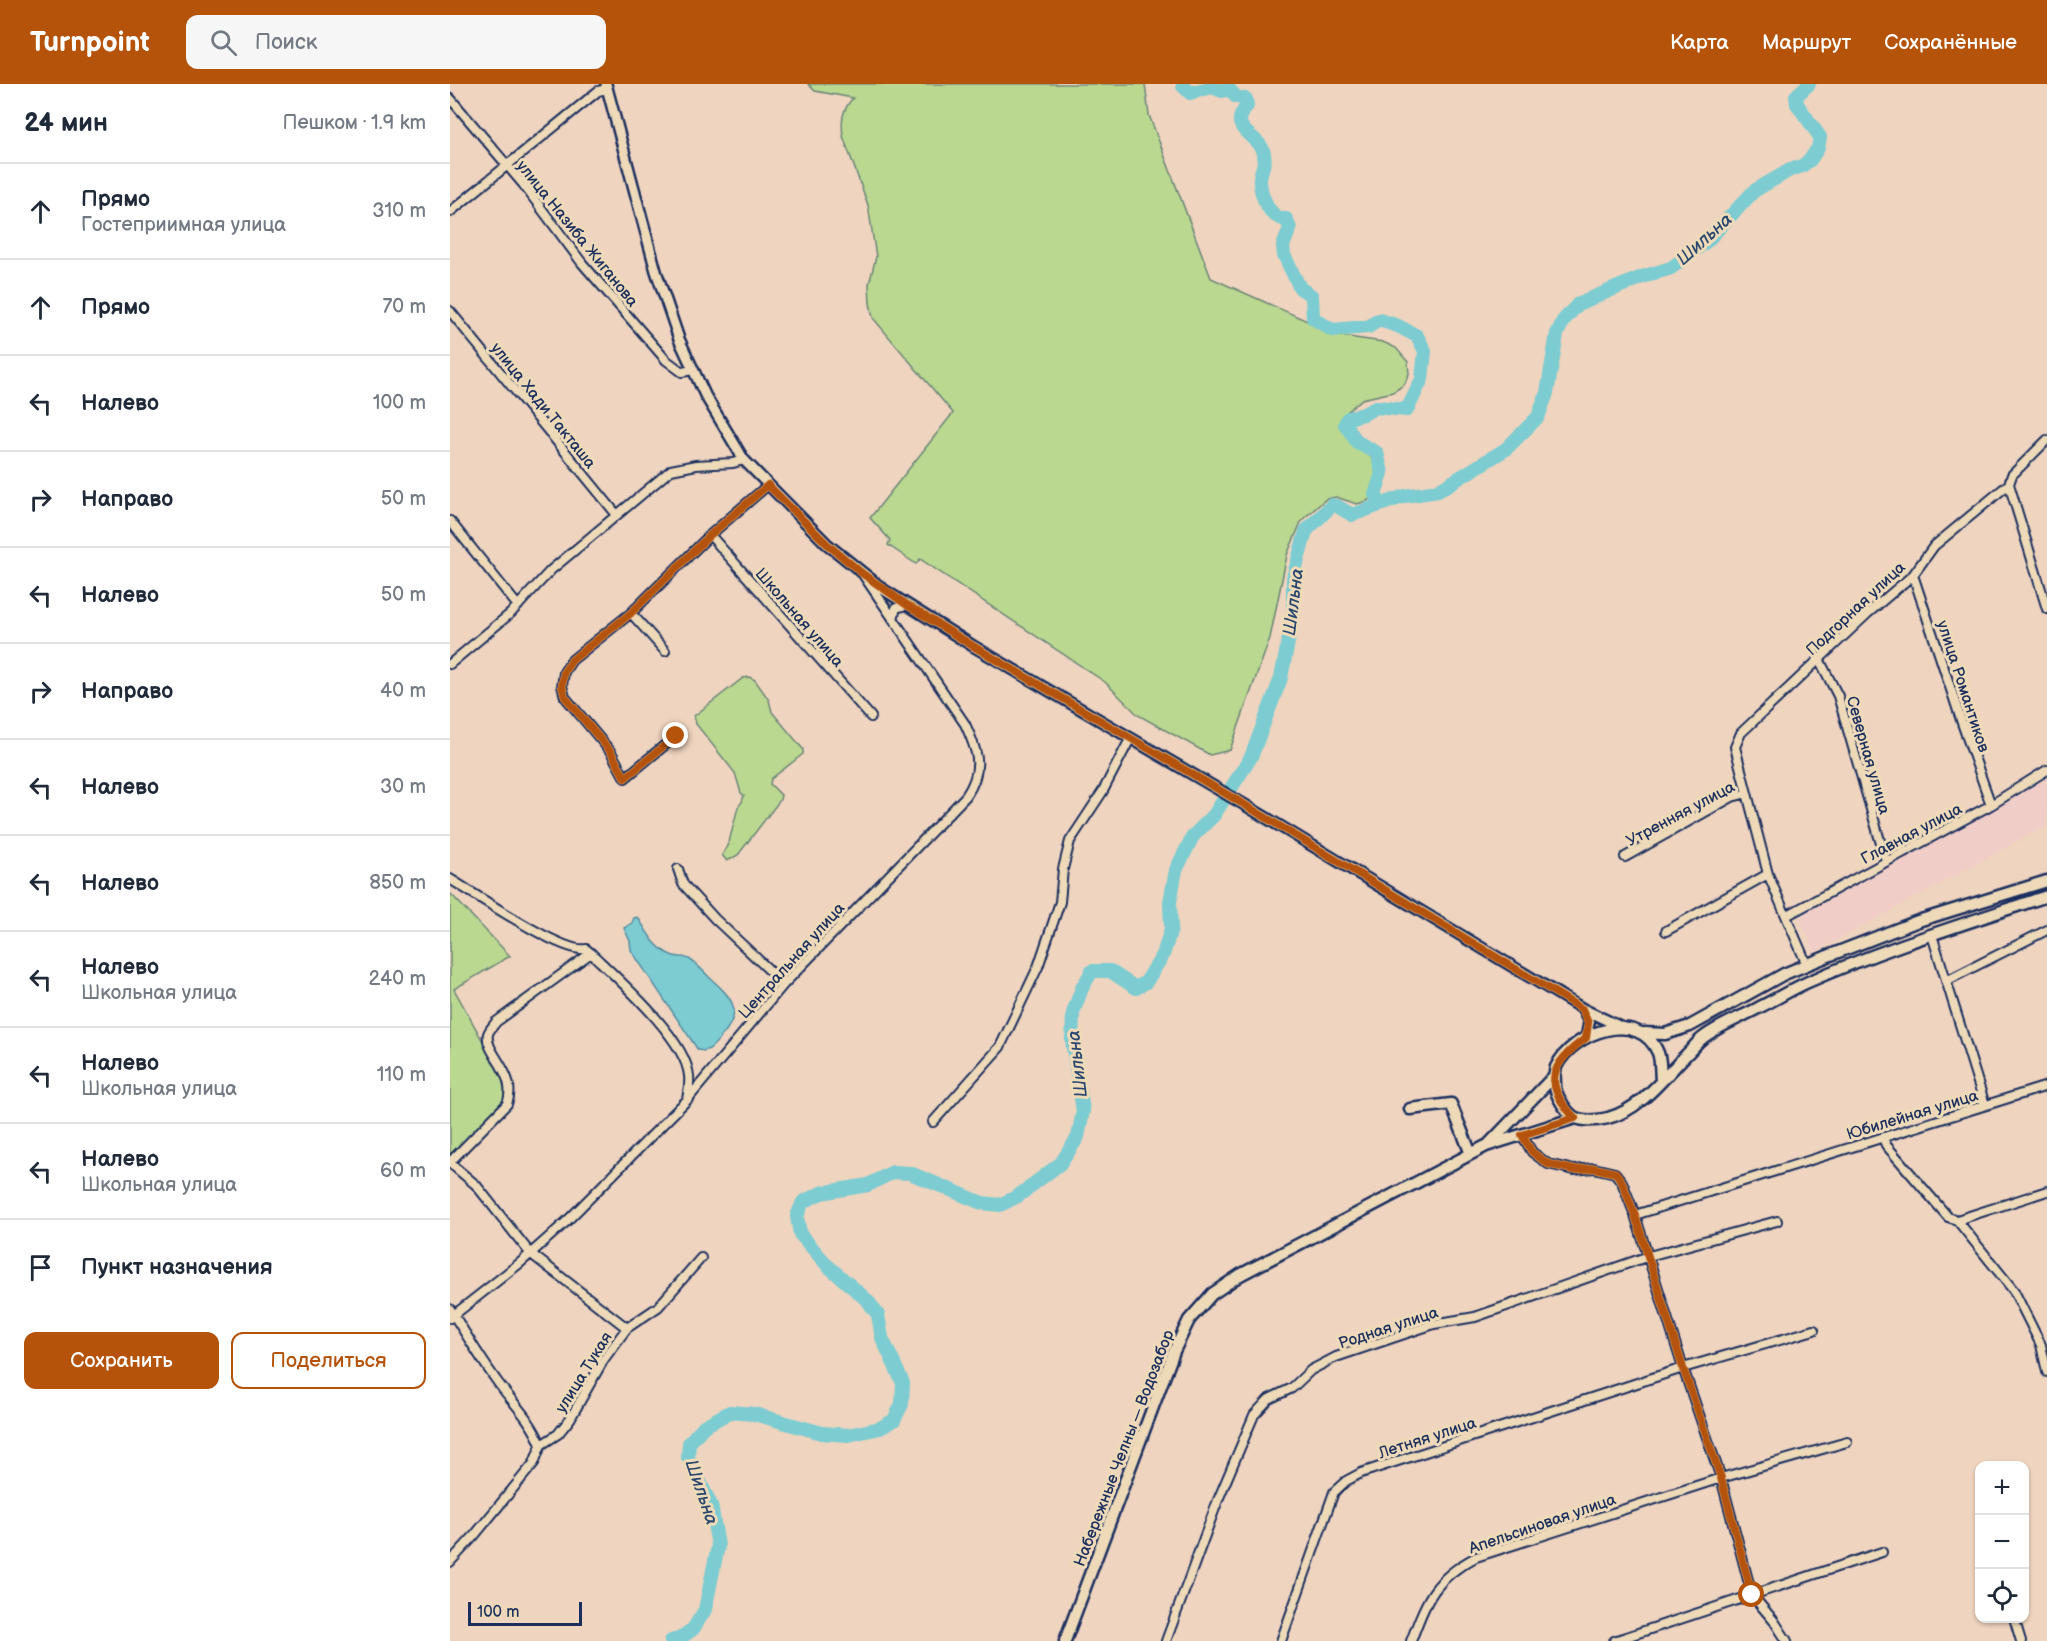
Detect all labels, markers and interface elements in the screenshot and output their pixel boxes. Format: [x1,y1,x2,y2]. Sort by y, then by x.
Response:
search box [186,15,606,69]
text: Turnpoint [30,26,150,59]
icon: search [207,26,240,59]
text: Поиск [255,29,317,56]
text: Карта [1670,30,1729,55]
text: Маршрут [1762,30,1851,55]
text: Сохранённые [1884,30,2017,55]
text: 24 мин [24,108,108,139]
text: Пешком · 1.9 km [283,111,426,135]
street label: улица Назиба Жиганова [512,157,642,311]
text: Прямо [81,186,150,213]
icon: ahead [24,195,57,228]
text: 310 m [372,199,426,223]
water label: Шильна [1672,209,1736,270]
text: Гостеприимная улица [81,213,286,237]
icon: ahead [24,291,57,324]
text: Прямо [81,294,150,321]
text: 70 m [382,295,426,319]
street label: улица Хади Такташа [486,339,600,473]
icon: left [24,387,57,420]
text: Налево [81,390,159,417]
text: 100 m [373,391,426,415]
icon: right [24,483,57,516]
text: Направо [81,486,173,513]
text: 50 m [381,487,426,511]
street label: Подгорная улица [1802,558,1910,660]
street label: Школьная улица [751,565,847,672]
water label: Шильна [1279,567,1308,637]
icon: left [24,579,57,612]
text: Налево [81,582,159,609]
text: 50 m [381,583,426,607]
street label: улица Романтиков [1932,618,1993,755]
icon: right [24,675,57,708]
text: Направо [81,678,173,705]
text: 40 m [380,679,426,703]
street label: Северная улица [1842,694,1894,817]
route end [662,722,688,748]
icon: left [24,771,57,804]
text: Налево [81,774,159,801]
text: 30 m [380,775,426,799]
street label: Утренняя улица [1623,777,1739,851]
street label: Главная улица [1858,799,1966,869]
icon: left [24,867,57,900]
text: Налево [81,870,159,897]
text: 850 m [369,871,426,895]
street label: Центральная улица [735,899,849,1023]
text: Налево [81,954,159,981]
icon: left [24,963,57,996]
text: 240 m [369,967,426,991]
text: Школьная улица [81,981,237,1005]
water label: Шильна [1063,1029,1092,1099]
text: Налево [81,1050,159,1077]
icon: left [24,1059,57,1092]
text: 110 m [377,1063,426,1087]
text: Школьная улица [81,1077,237,1101]
street label: Юбилейная улица [1844,1086,1981,1144]
text: Налево [81,1146,159,1173]
icon: left [24,1155,57,1188]
text: 60 m [380,1159,426,1183]
text: Школьная улица [81,1173,237,1197]
icon: arrive [24,1251,57,1284]
text: Пункт назначения [81,1254,273,1281]
street label: Родная улица [1336,1303,1441,1353]
street label: Набережные Челны — Водозабор [1070,1328,1178,1569]
street label: улица Тукая [552,1329,617,1417]
button: Сохранить [24,1332,219,1389]
button: Поделиться [231,1332,426,1389]
street label: Летняя улица [1375,1413,1479,1464]
water label: Шильна [681,1457,722,1527]
map controls [1975,1461,2029,1623]
button: + [1975,1461,2029,1515]
street label: Апельсиновая улица [1465,1490,1619,1559]
button: − [1975,1515,2029,1569]
button: locate [1975,1569,2029,1623]
route start [1738,1581,1764,1607]
scale bar [468,1599,582,1626]
text: 100 m [477,1603,520,1622]

